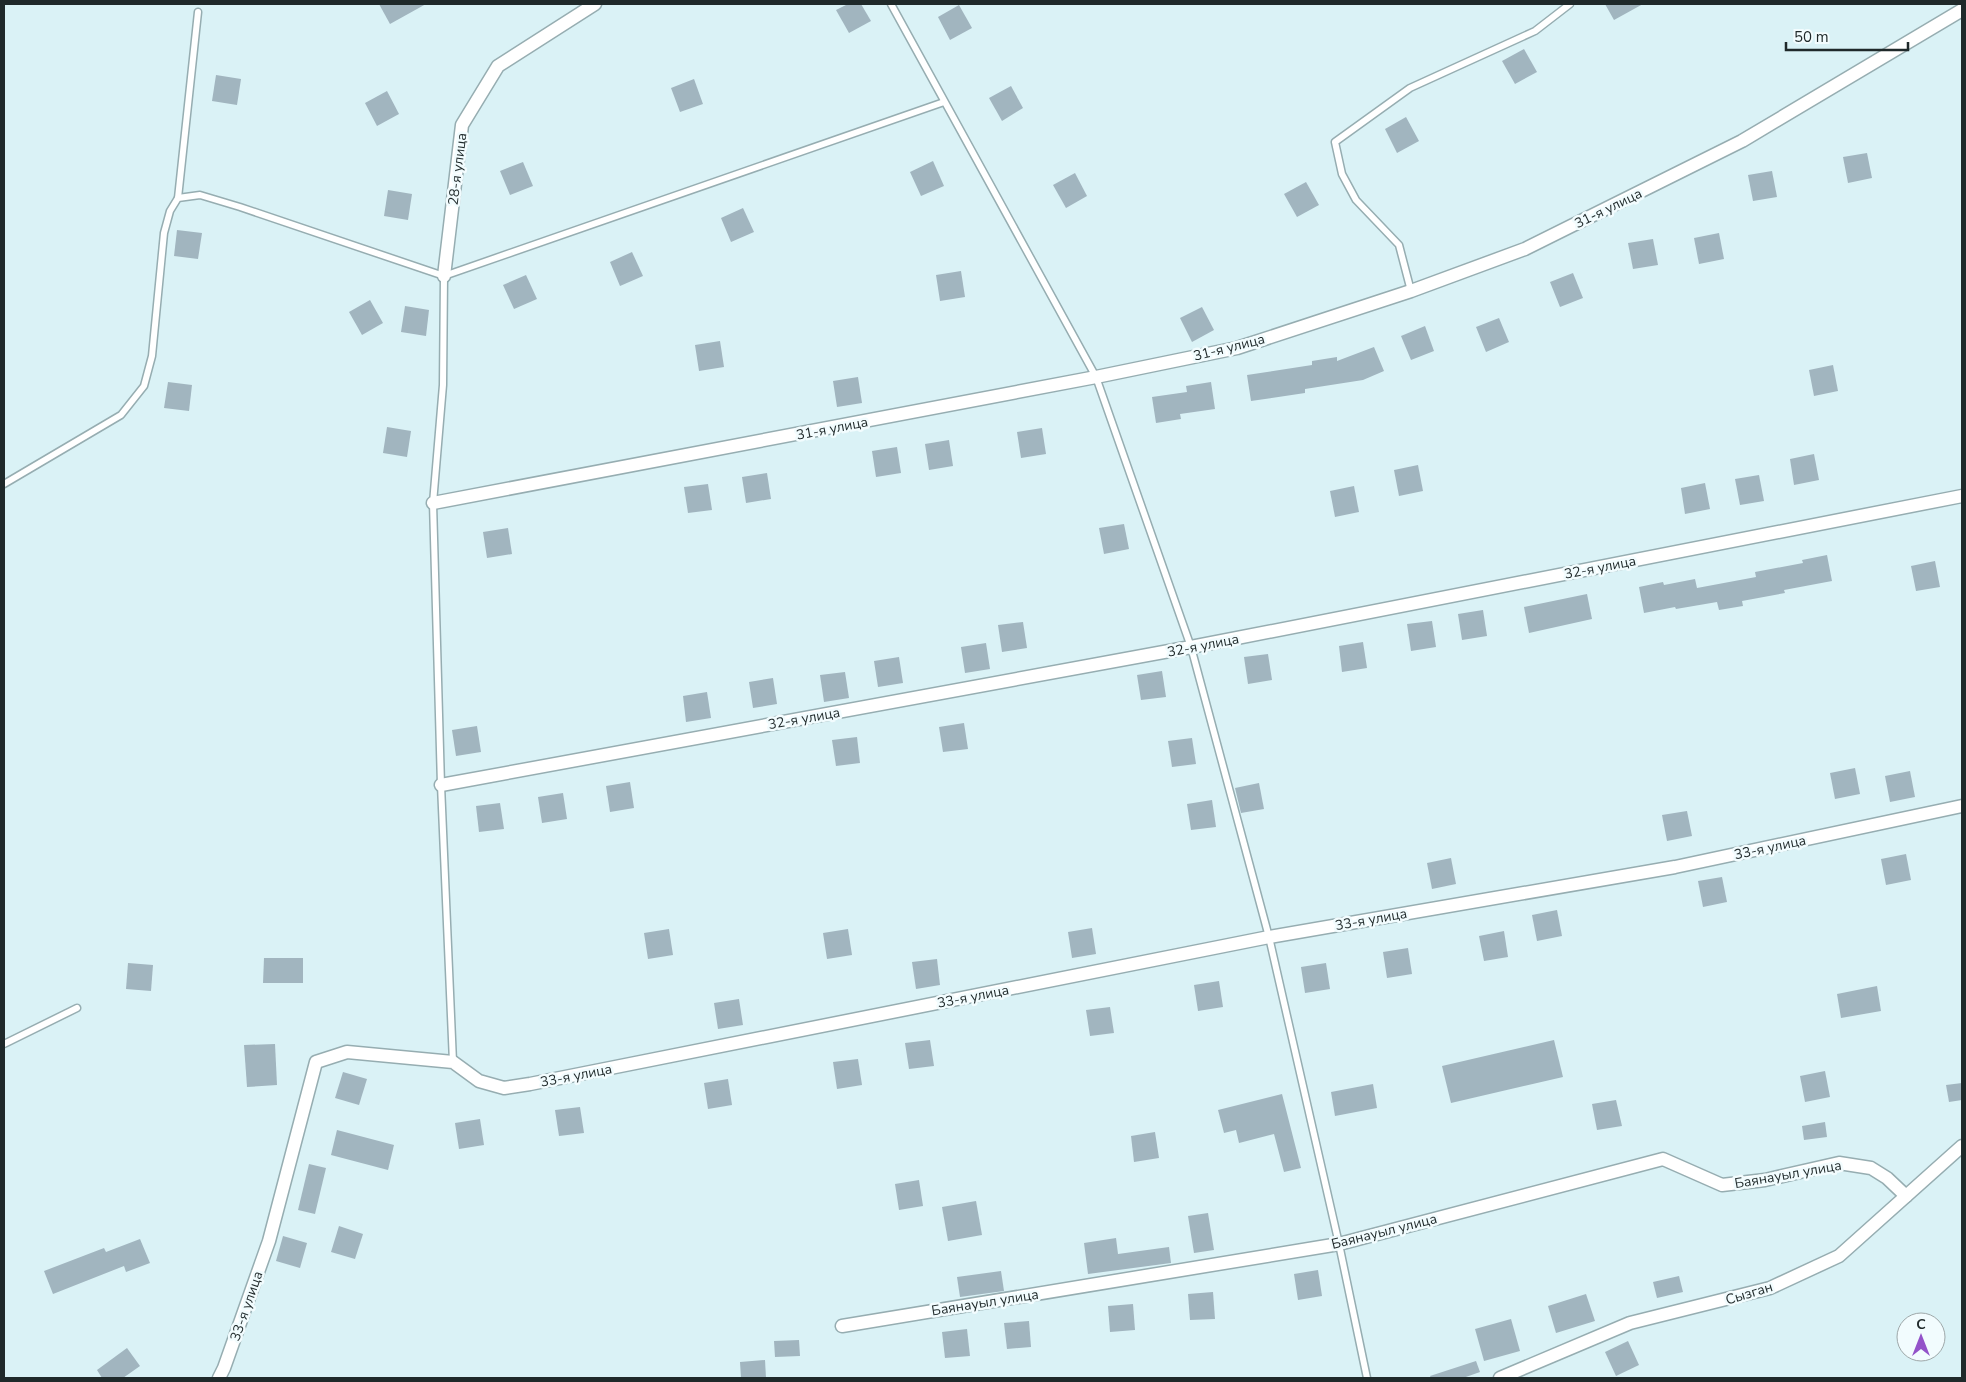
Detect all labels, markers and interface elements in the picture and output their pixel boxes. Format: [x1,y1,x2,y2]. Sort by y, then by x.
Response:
scale bar [1786,20,1908,52]
text: 50 m [1794,27,1829,47]
street label: 28-я улица [444,132,471,206]
street label: 31-я улица [1571,184,1645,233]
street label: 31-я улица [1191,329,1267,366]
street label: 31-я улица [794,412,870,445]
street label: 32-я улица [1562,551,1638,584]
street label: 32-я улица [1165,629,1241,662]
street label: 32-я улица [767,703,842,734]
street label: 33-я улица [1732,831,1808,864]
street label: 33-я улица [1334,904,1409,935]
street label: 33-я улица [935,980,1011,1013]
street label: 33-я улица [538,1059,614,1092]
street label: Баянауыл улица [1733,1156,1843,1193]
street label: Баянауыл улица [1329,1209,1439,1254]
street label: 33-я улица [226,1269,267,1344]
street label: Сызган [1723,1277,1775,1310]
street label: Баянауыл улица [930,1285,1040,1320]
north arrow [1896,1312,1946,1362]
text: С [1916,1315,1926,1334]

